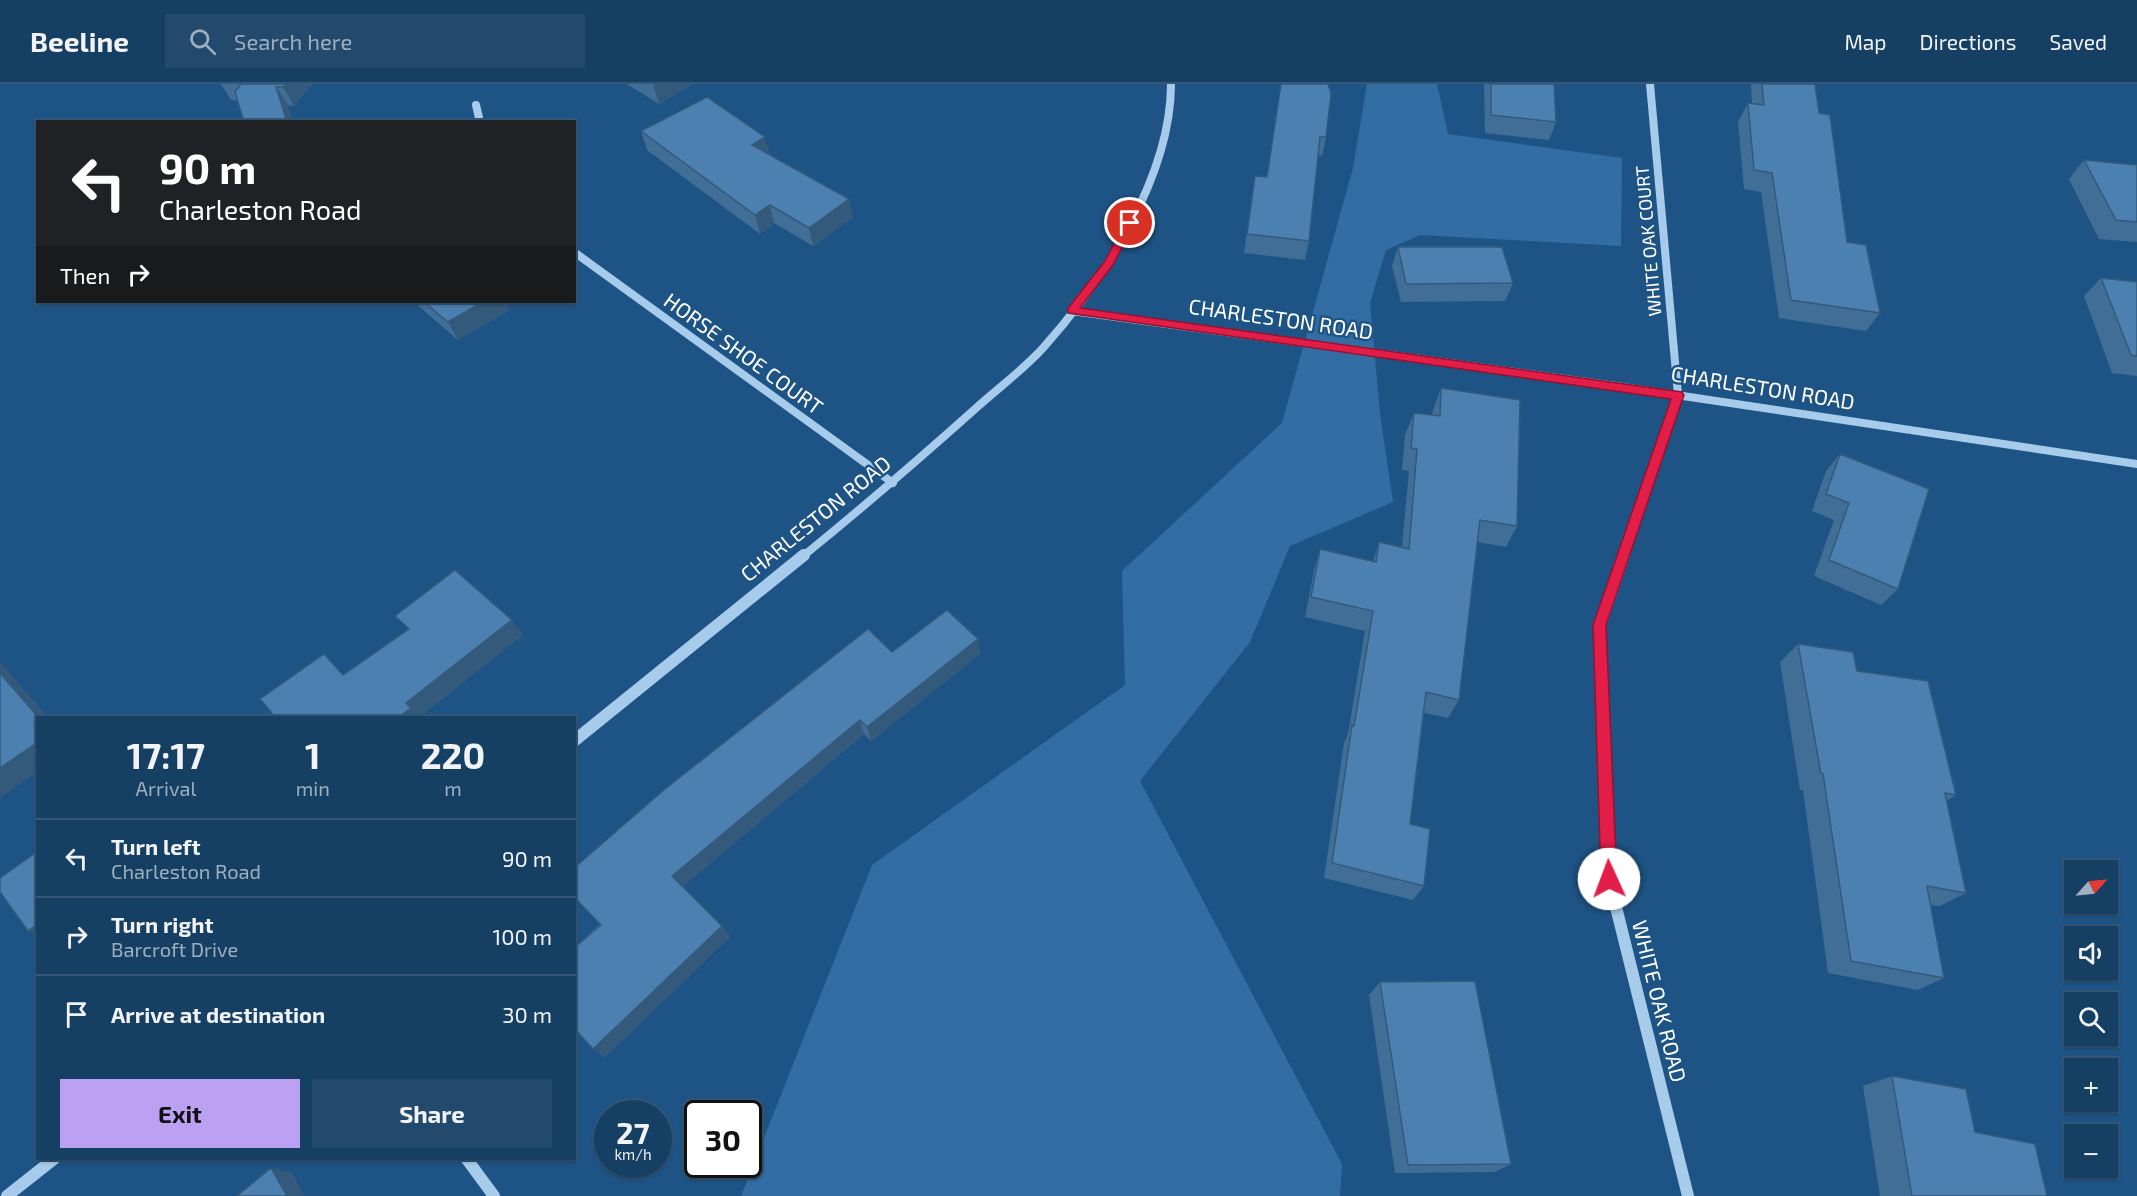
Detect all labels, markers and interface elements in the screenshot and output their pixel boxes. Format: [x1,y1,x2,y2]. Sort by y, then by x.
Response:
search box [165,14,585,68]
text: Beeline [30,24,129,58]
icon: search [186,25,219,58]
text: Search here [234,28,352,54]
text: Map [1844,29,1887,54]
text: Directions [1920,29,2016,54]
text: Saved [2049,29,2107,54]
text: 90 m [159,142,256,192]
icon: left [60,144,138,222]
street label: WHITE OAK COURT [1630,164,1666,317]
text: Charleston Road [159,193,361,225]
pin [1104,197,1155,248]
icon: arrive [1113,206,1146,239]
icon: right [122,258,155,291]
text: Then [60,262,110,288]
street label: HORSE SHOE COURT [660,287,828,419]
street label: CHARLESTON ROAD [1187,293,1375,343]
street label: CHARLESTON ROAD [1669,360,1857,414]
street label: CHARLESTON ROAD [735,450,895,586]
text: 17:17 [127,733,205,776]
text: 1 [305,733,321,776]
text: 220 [421,733,485,776]
text: Arrival [135,776,196,800]
text: min [296,776,330,800]
text: m [444,776,462,800]
text: Turn left [111,833,200,859]
icon: left [60,842,93,875]
text: 90 m [502,845,552,871]
position arrow [1577,847,1641,911]
text: Charleston Road [111,859,261,883]
north arrow [2064,860,2118,914]
map controls [2064,860,2118,1178]
text: Turn right [111,911,213,937]
street label: WHITE OAK ROAD [1628,917,1692,1085]
icon: right [60,920,93,953]
text: 100 m [493,923,552,949]
button: sound [2064,926,2118,980]
text: Barcroft Drive [111,937,238,961]
button: search [2064,992,2118,1046]
icon: arrive [60,998,93,1031]
text: Arrive at destination [111,1001,325,1027]
text: 30 m [502,1001,552,1027]
button: + [2064,1058,2118,1112]
button: Exit [60,1079,300,1148]
button: Share [312,1079,552,1148]
speed limit sign: 30 [684,1100,762,1178]
text: 27 [616,1114,650,1150]
button: − [2064,1124,2118,1178]
text: km/h [614,1145,652,1163]

